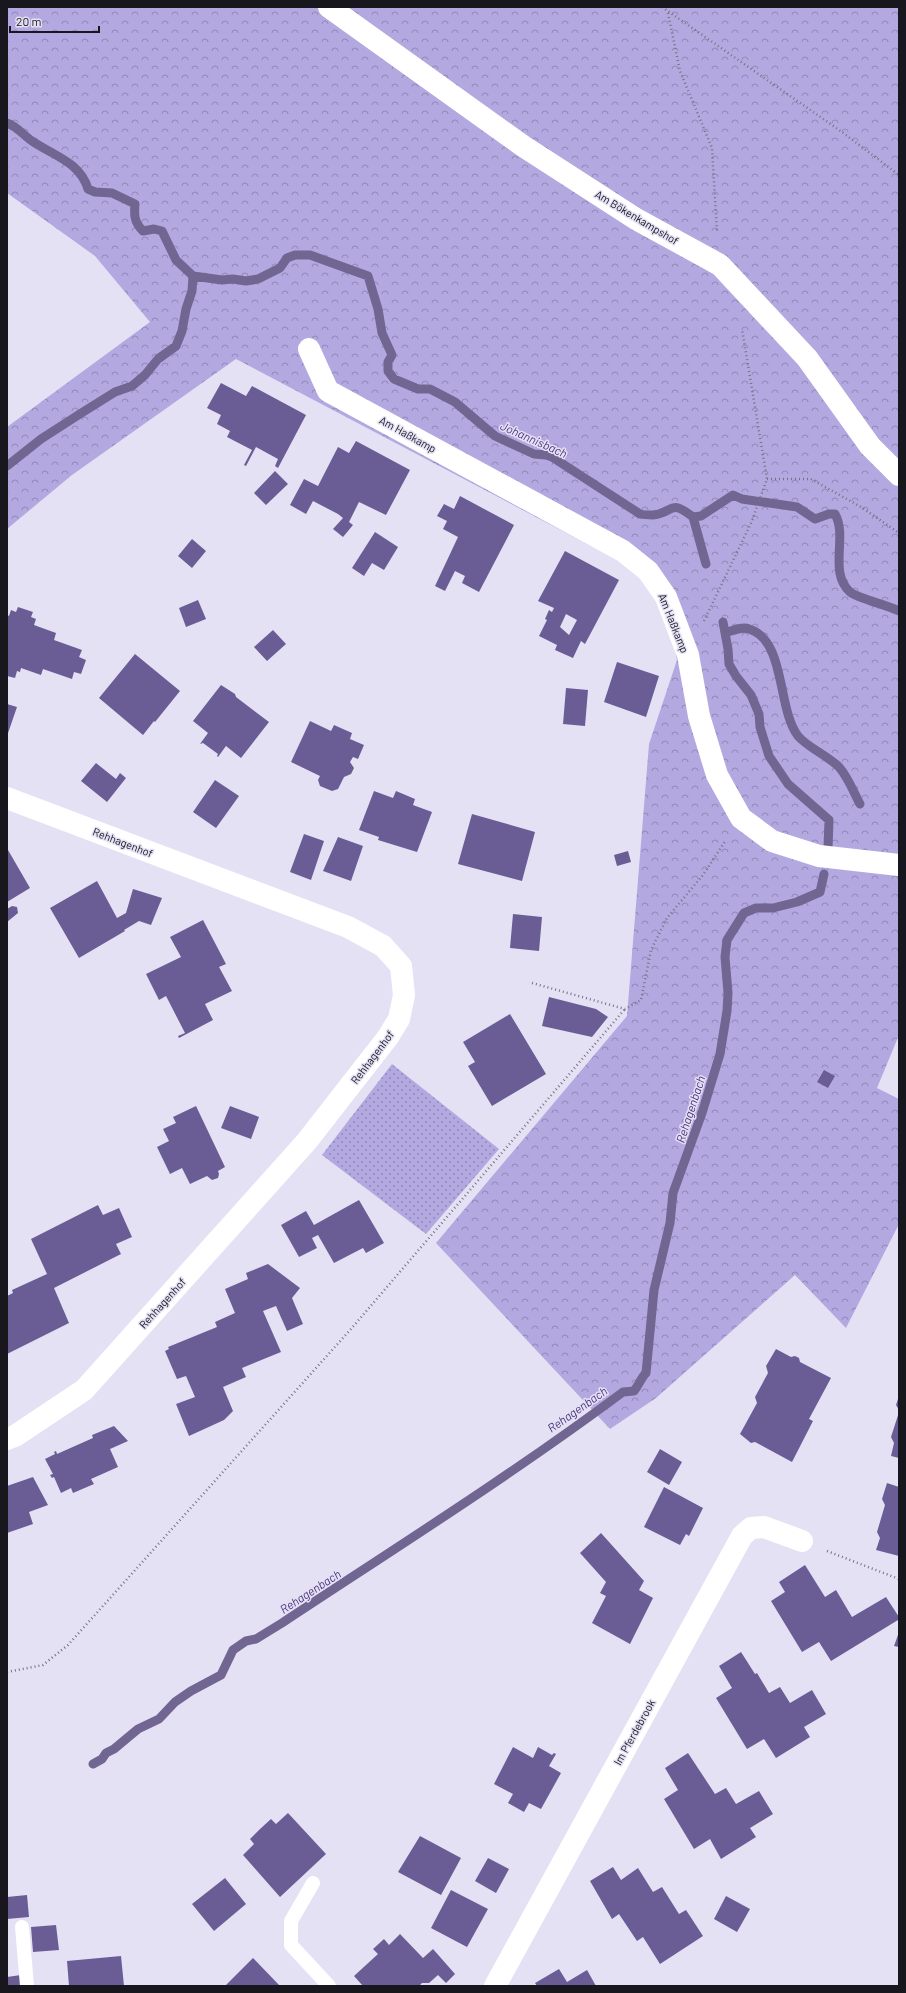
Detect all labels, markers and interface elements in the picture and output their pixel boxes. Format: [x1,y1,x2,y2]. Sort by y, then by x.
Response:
scale bar [10,8,99,34]
text: 20 m [16,14,42,28]
street label: Am Bökenkampshof [593,187,681,247]
street label: Am Haßkamp [377,413,439,455]
water label: Johannisbach [498,418,570,460]
street label: Am Haßkamp [656,591,692,655]
street label: Rehhagenhof [91,825,155,859]
street label: Rehhagenhof [348,1028,396,1086]
water label: Rehagenbach [673,1074,707,1144]
street label: Rehhagenhof [136,1275,188,1331]
water label: Rehagenbach [544,1383,610,1435]
water label: Rehagenbach [277,1566,343,1616]
street label: Im Pferdebrook [611,1696,658,1767]

